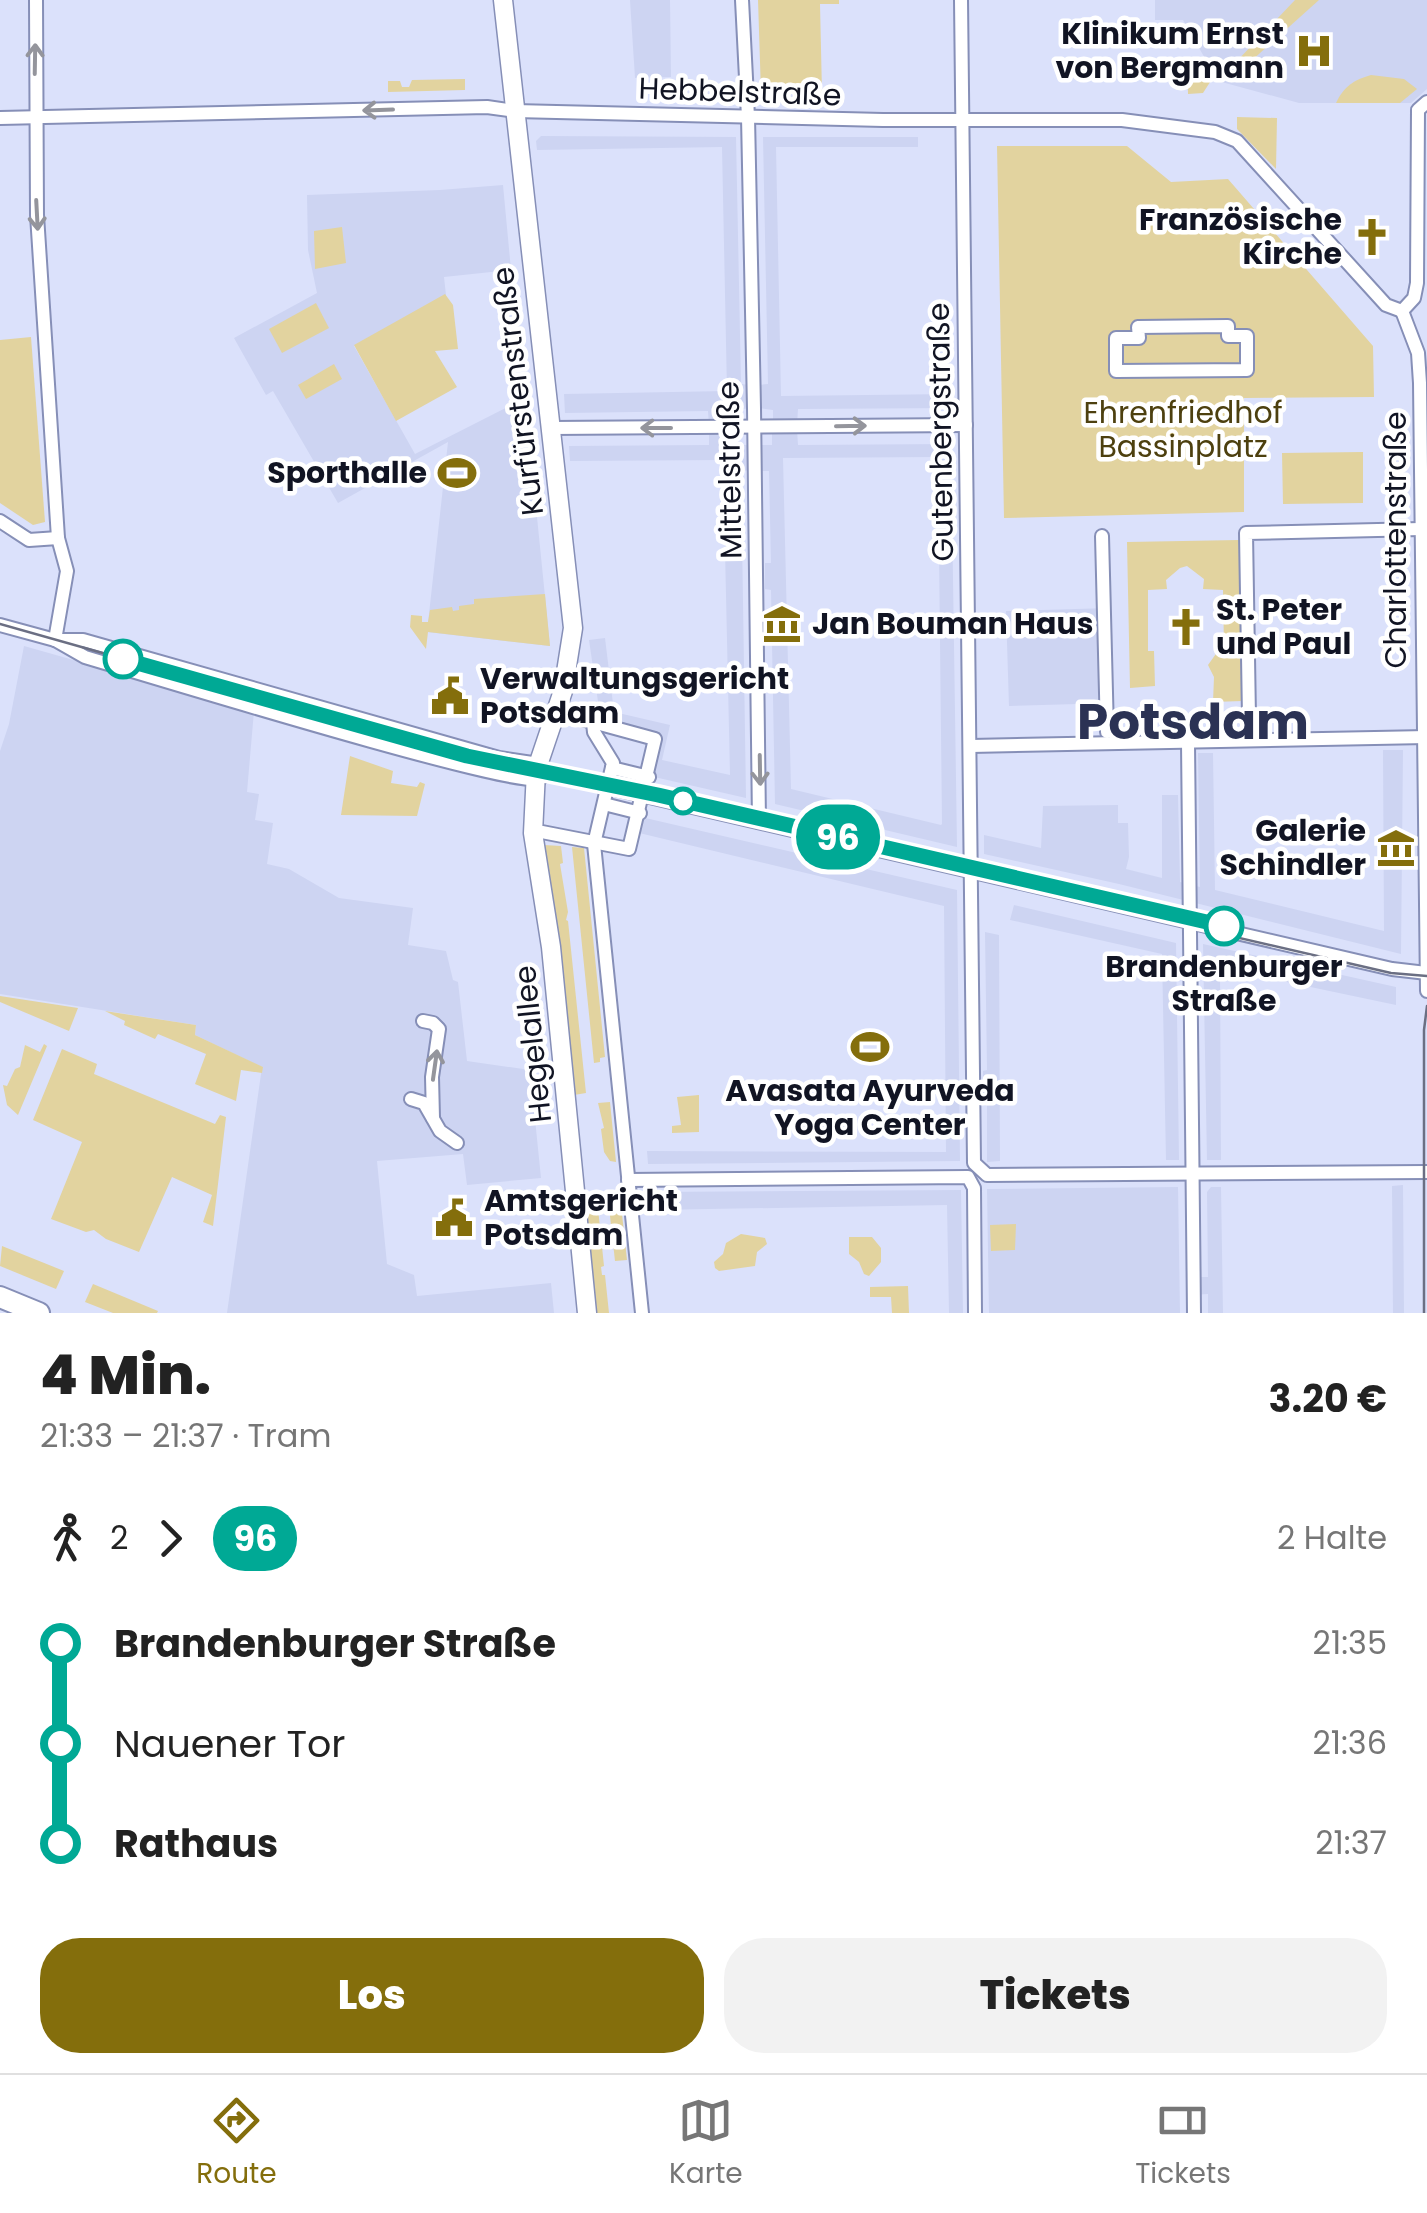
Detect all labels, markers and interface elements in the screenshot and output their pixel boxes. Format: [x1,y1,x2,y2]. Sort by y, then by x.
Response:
place label: Klinikum Ernst von Bergmann [1055,12,1284,89]
hospital icon: Klinikum Ernst von Bergmann [1293,30,1335,72]
one-way arrow [26,43,44,76]
street label: Hebbelstraße [638,66,842,117]
one-way arrow [362,101,394,120]
one-way arrow [28,198,47,230]
place label: Französische Kirche [1139,198,1342,275]
church icon: Französische Kirche [1351,216,1393,258]
street label: Kurfürstenstraße [481,264,554,518]
street label: Gutenbergstraße [917,302,964,562]
street label: Mittelstraße [706,381,753,559]
park label: Ehrenfriedhof Bassinplatz [1083,391,1283,468]
street label: Charlottenstraße [1374,411,1417,669]
one-way arrow [834,416,866,436]
one-way arrow [640,418,672,437]
place label: Sporthalle [267,451,427,494]
sports icon: Sporthalle [436,452,478,494]
place label: St. Peter und Paul [1216,588,1351,665]
place label: Jan Bouman Haus [812,602,1093,645]
museum icon: Jan Bouman Haus [761,603,803,645]
church icon: St. Peter und Paul [1165,606,1207,648]
unlabelled marker [104,640,142,678]
place label: Verwaltungsgericht Potsdam [480,657,789,734]
public building icon: Verwaltungsgericht Potsdam [429,675,471,717]
district label: Potsdam [1077,686,1309,757]
one-way arrow [750,752,770,785]
unlabelled marker [670,788,696,814]
line badge: 96 [793,804,883,870]
place label: Galerie Schindler [1220,809,1366,886]
text: 96 [816,813,860,862]
museum icon: Galerie Schindler [1375,827,1417,869]
marker: Brandenburger Straße [1205,907,1243,945]
place label: Brandenburger Straße [1105,945,1343,1022]
street label: Hegelallee [503,963,562,1125]
sports icon: Avasata Ayurveda Yoga Center [849,1026,891,1068]
one-way arrow [426,1049,445,1081]
place label: Avasata Ayurveda Yoga Center [725,1069,1015,1146]
place label: Amtsgericht Potsdam [484,1179,678,1256]
public building icon: Amtsgericht Potsdam [433,1197,475,1239]
text: 4 Min. [40,1336,211,1413]
text: 3.20 € [1269,1372,1387,1425]
text: 21:33 – 21:37 · Tram [40,1413,331,1458]
icon: walk [40,1511,95,1566]
icon: forward [143,1511,198,1566]
text: 96 [233,1514,277,1563]
text: 2 [110,1515,128,1560]
text: 2 Halte [1277,1515,1387,1560]
text: Brandenburger Straße [114,1617,556,1670]
text: 21:35 [1313,1620,1387,1665]
text: Nauener Tor [114,1717,346,1770]
text: 21:36 [1312,1720,1387,1765]
text: Rathaus [114,1817,278,1870]
text: 21:37 [1315,1820,1387,1865]
button: Los [40,1938,704,2053]
button: Tickets [724,1938,1387,2053]
tab: Route [196,2093,277,2195]
tab: Karte [669,2093,743,2195]
tab: Tickets [1135,2093,1231,2195]

